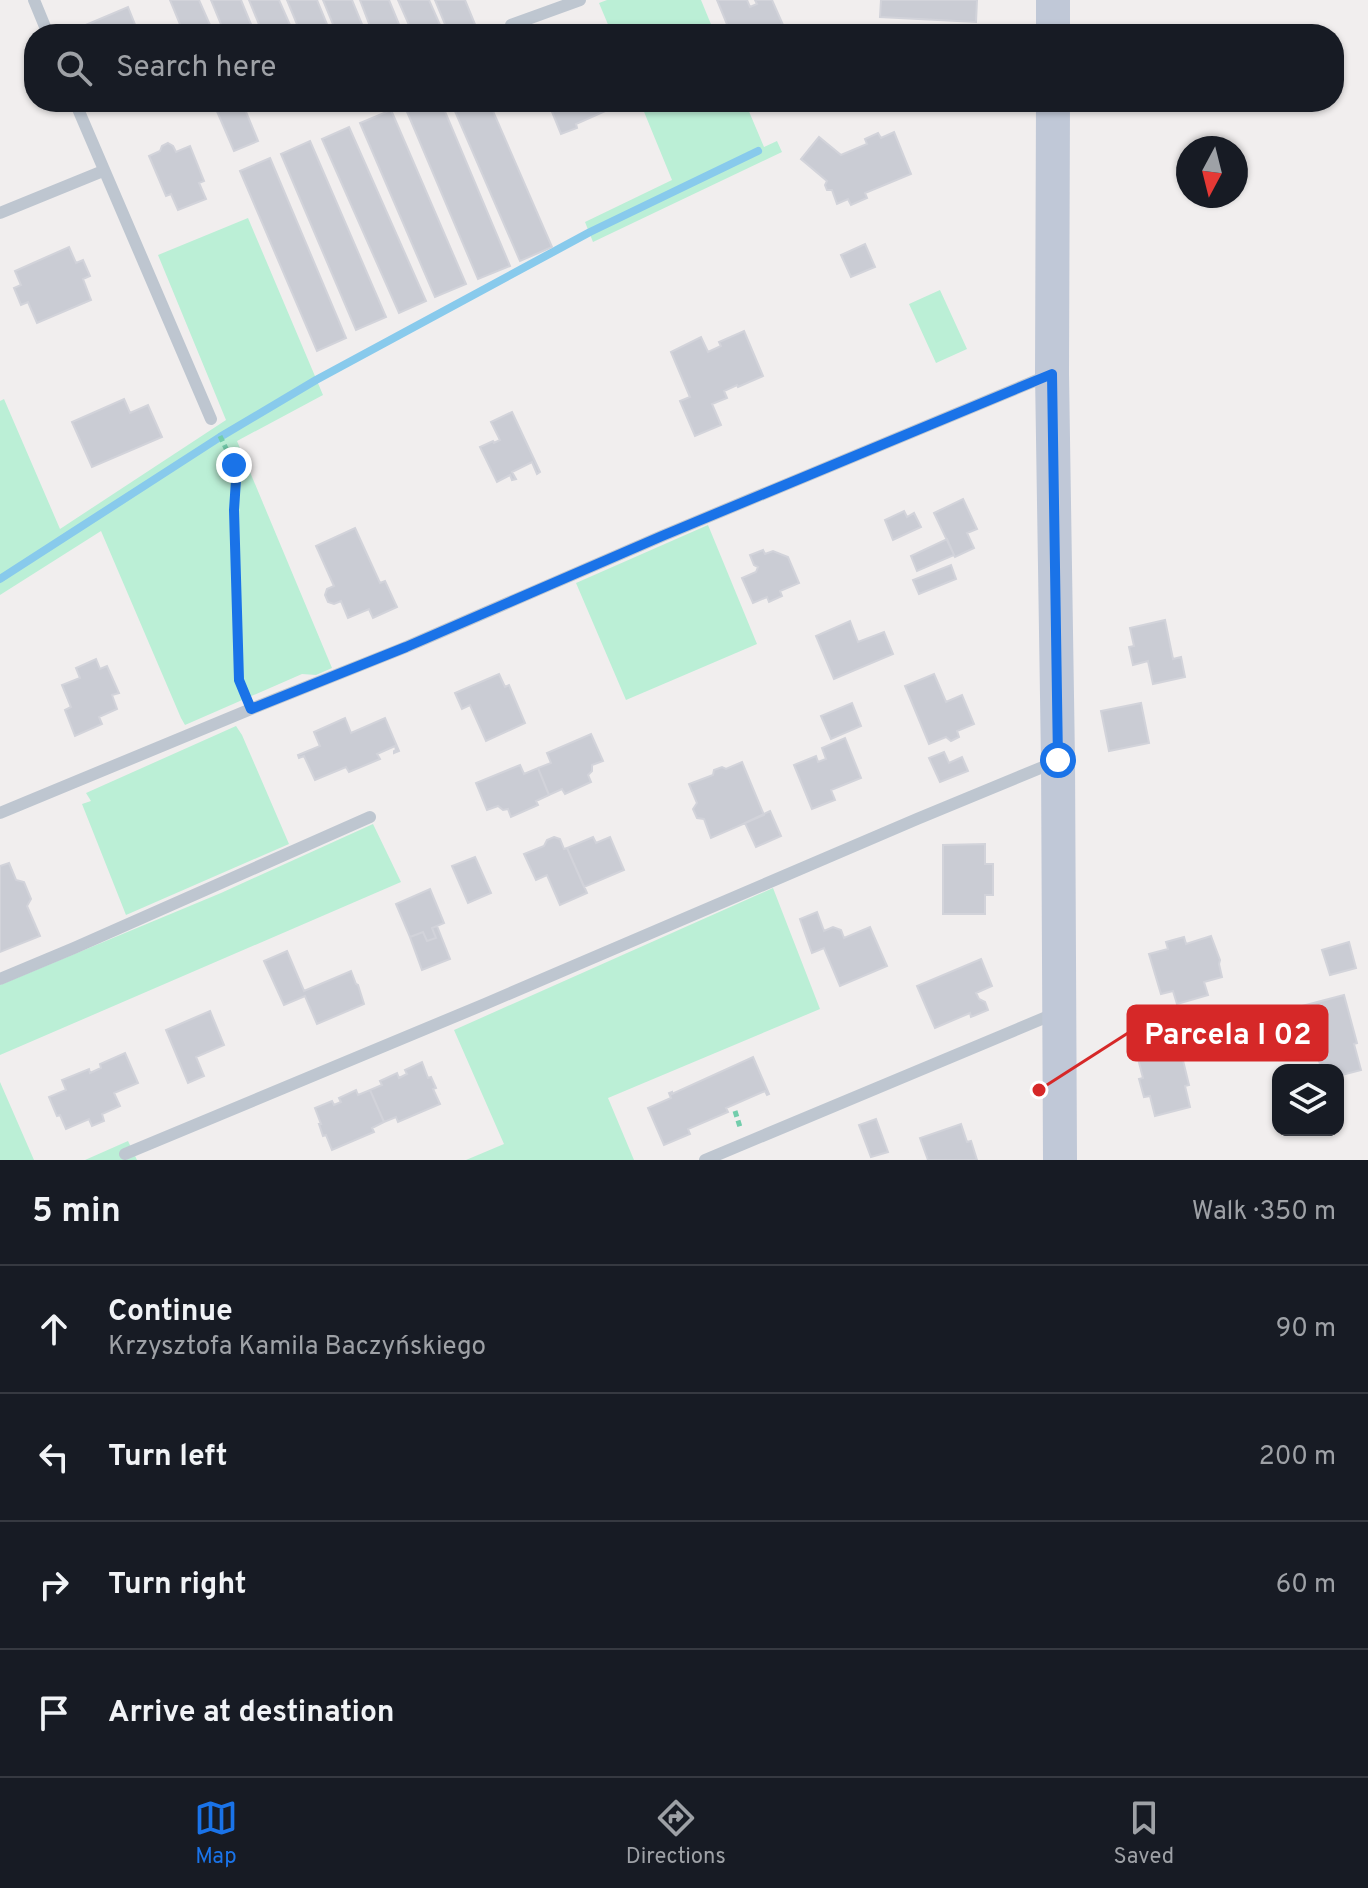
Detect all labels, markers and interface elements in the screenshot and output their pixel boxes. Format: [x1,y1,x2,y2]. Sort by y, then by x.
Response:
search box [24,24,1344,112]
icon: search [52,46,96,90]
text: Search here [116,50,276,87]
north arrow [1176,136,1248,208]
route end [216,447,252,483]
route start [1040,742,1076,778]
callout: Parcela I 02 [1128,1006,1327,1060]
text: Parcela I 02 [1144,1018,1312,1055]
map controls [1272,1064,1344,1136]
button: layers [1272,1064,1344,1136]
text: 5 min [32,1191,121,1234]
text: Walk · 350 m [1192,1196,1336,1229]
text: Continue [108,1294,233,1331]
icon: ahead [32,1307,76,1351]
text: 90 m [1276,1313,1336,1346]
text: Krzysztofa Kamila Baczyńskiego [108,1331,486,1364]
icon: left [32,1435,76,1479]
text: Turn left [108,1439,228,1476]
text: 200 m [1259,1441,1336,1474]
icon: right [32,1563,76,1607]
text: Turn right [108,1567,246,1604]
text: 60 m [1276,1569,1336,1602]
icon: arrive [32,1691,76,1735]
text: Arrive at destination [108,1695,394,1732]
tab: Map [194,1796,238,1871]
tab: Directions [626,1796,726,1871]
tab: Saved [1114,1796,1174,1871]

